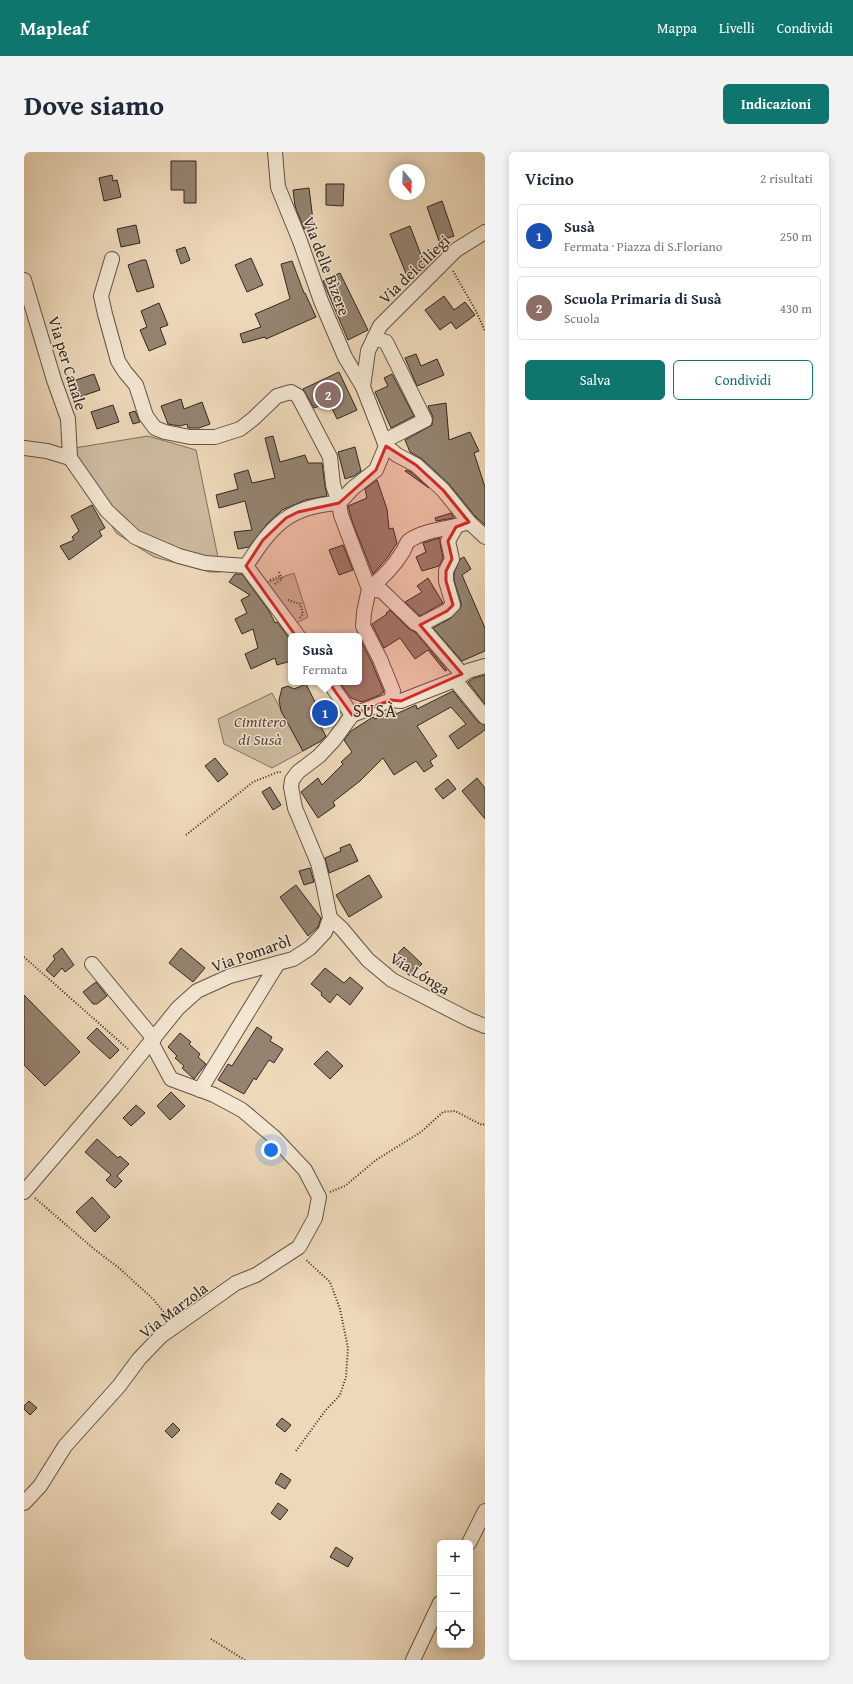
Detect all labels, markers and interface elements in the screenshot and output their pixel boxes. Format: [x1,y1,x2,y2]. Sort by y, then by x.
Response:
text: Mapleaf [20,14,89,42]
text: Mappa [657,18,697,38]
text: Livelli [719,18,755,38]
text: Condividi [777,18,833,38]
text: Dove siamo [24,84,164,125]
button: Indicazioni [723,84,829,124]
north arrow [389,164,425,200]
text: Vicino [525,166,574,191]
text: 2 risultati [760,169,813,188]
street label: Via delle Bìzere [297,213,357,319]
text: Susà [564,216,595,237]
text: 1 [536,227,542,246]
text: 250 m [780,227,812,246]
street label: Via dei ciliegi [373,229,455,309]
text: Fermata · Piazza di S.Floriano [564,237,723,256]
text: Scuola Primaria di Susà [564,288,722,309]
text: 2 [536,299,542,318]
text: 430 m [780,299,812,318]
text: Scuola [564,309,600,328]
street label: Via per Canale [42,313,94,413]
button: Salva [525,360,665,400]
button: Condividi [673,360,813,400]
pin: 2 [315,380,341,410]
popup [288,633,362,685]
text: Susà [303,639,333,660]
text: Fermata [303,660,347,679]
district label: SUSÀ [353,697,397,724]
pin: 1 [312,698,338,728]
park label: Cimitero di Susà [234,709,286,751]
street label: Via Pomaròl [208,928,294,978]
street label: Via Lónga [385,946,455,1001]
your location [261,1140,281,1160]
street label: Via Marzola [134,1276,213,1344]
map controls [437,1540,473,1648]
button: + [437,1540,473,1576]
button: − [437,1576,473,1612]
button: locate [437,1612,473,1648]

